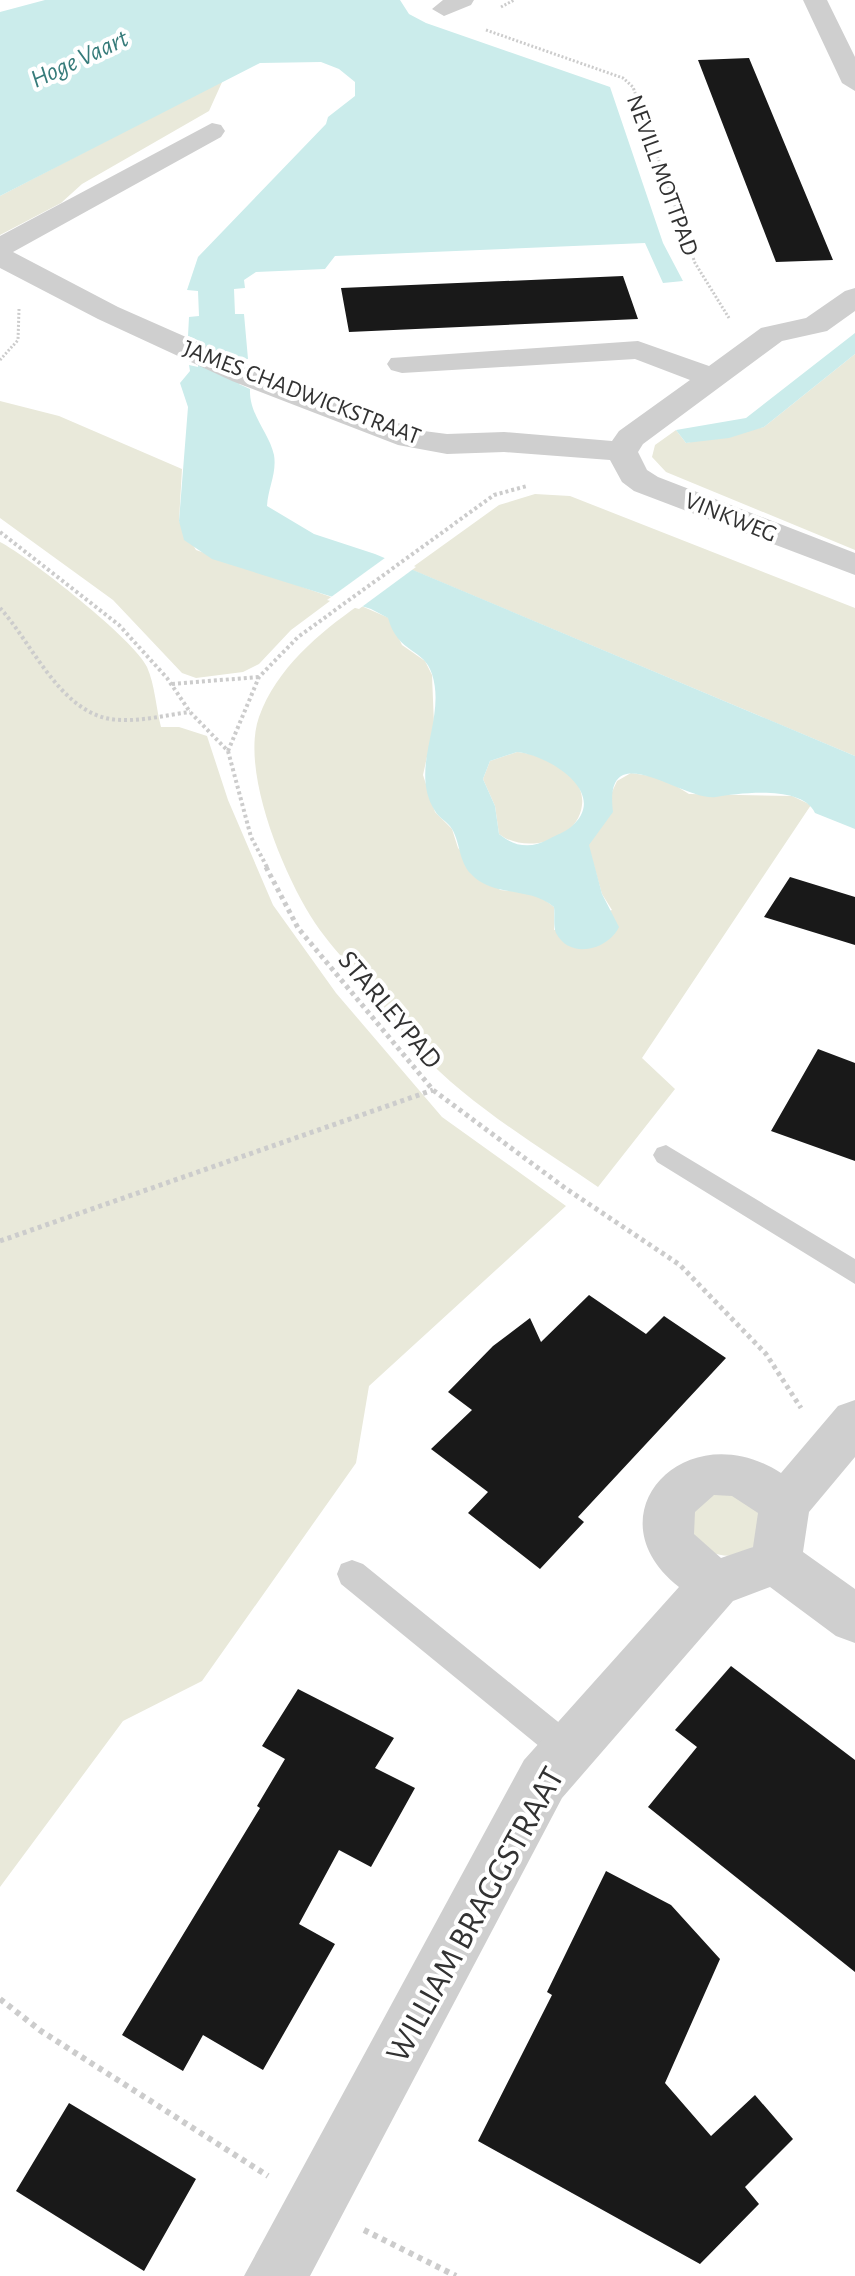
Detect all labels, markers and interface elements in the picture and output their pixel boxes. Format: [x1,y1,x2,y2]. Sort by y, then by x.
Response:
water label: Hoge Vaart [27,25,133,93]
street label: NEVILL MOTTPAD [622,92,702,259]
street label: JAMES CHADWICKSTRAAT [180,337,424,449]
street label: VINKWEG [681,489,780,547]
street label: STARLEYPAD [332,946,446,1074]
street label: WILLIAM BRAGGSTRAAT [381,1762,571,2068]

